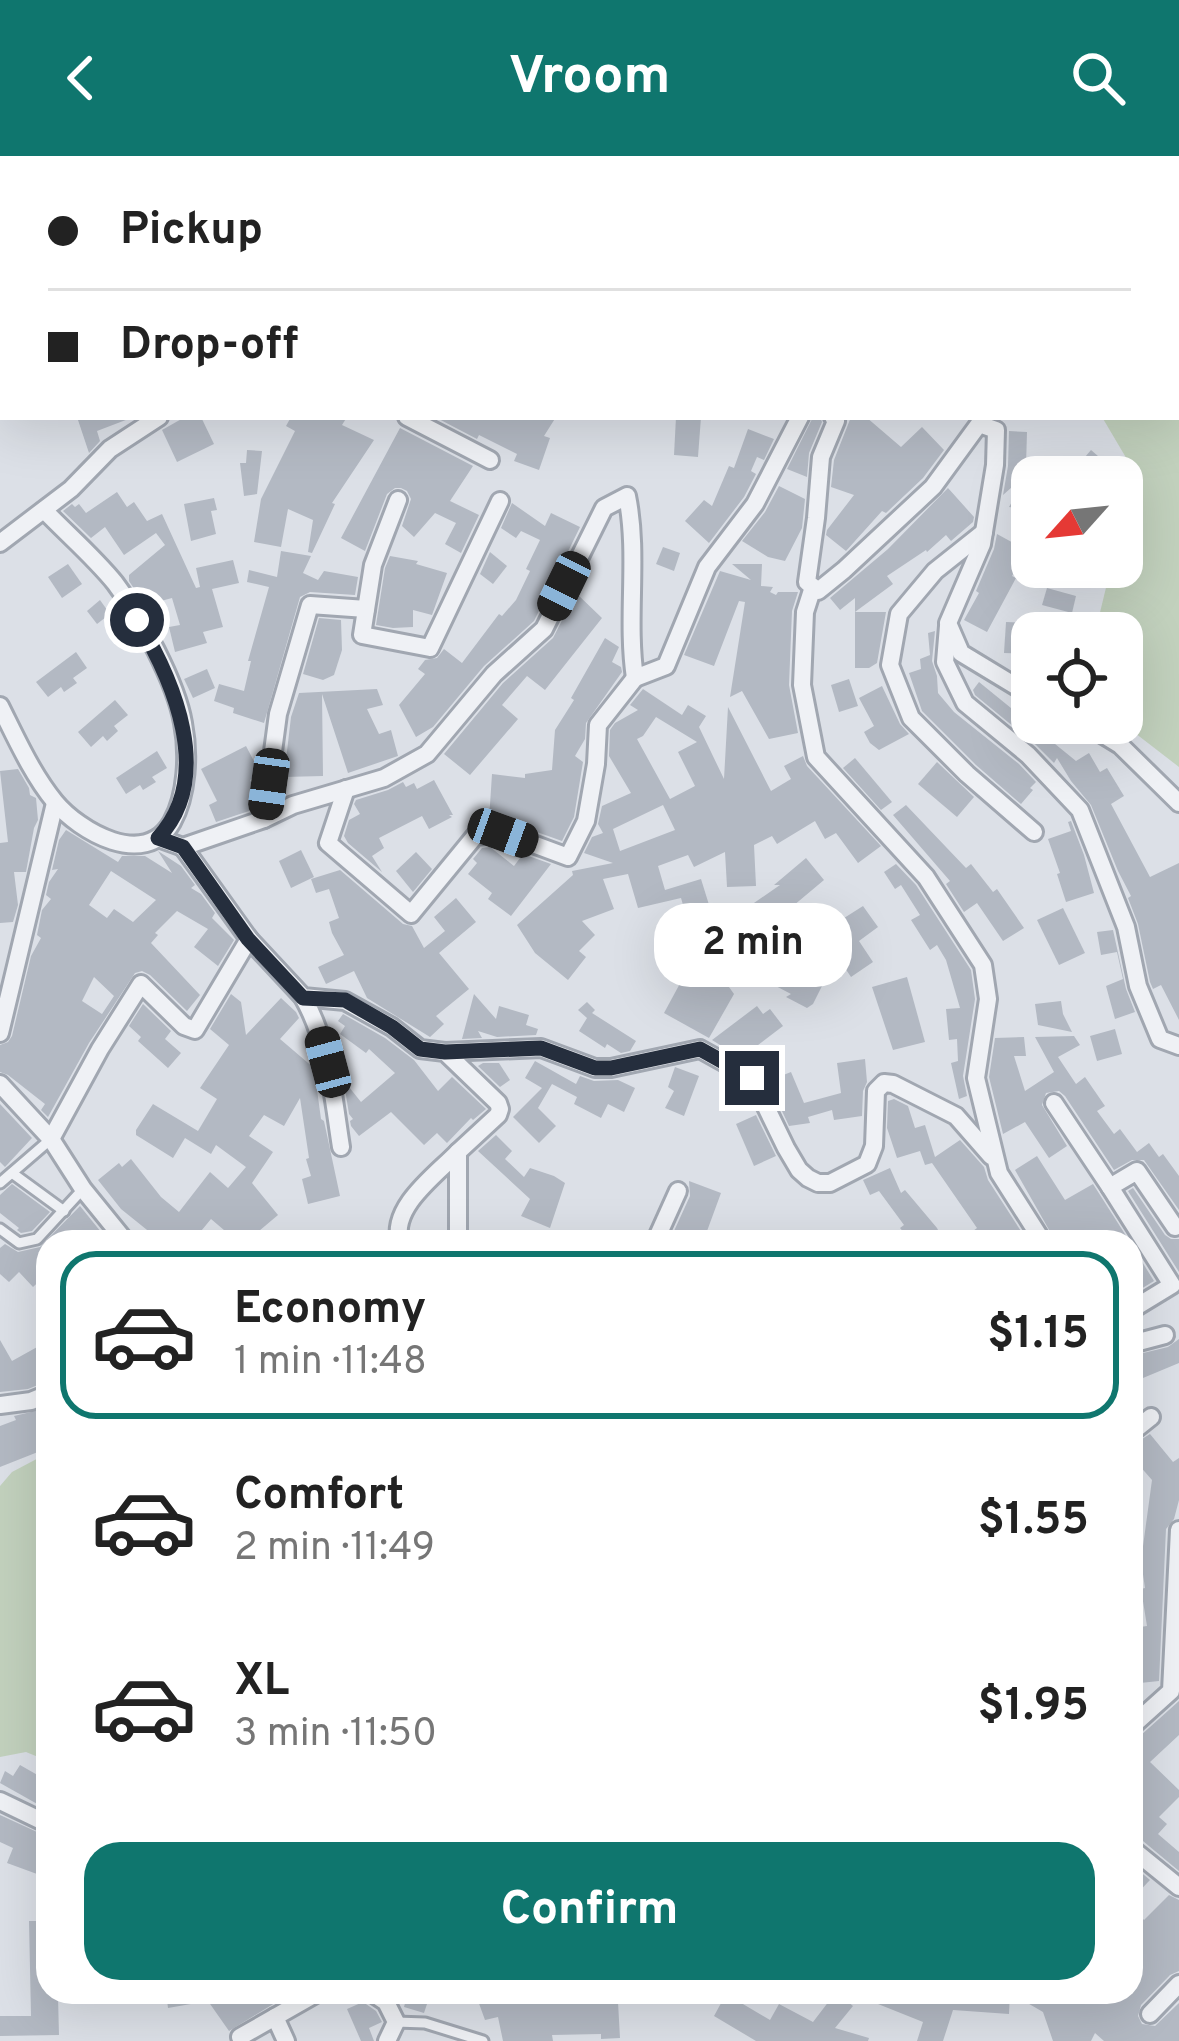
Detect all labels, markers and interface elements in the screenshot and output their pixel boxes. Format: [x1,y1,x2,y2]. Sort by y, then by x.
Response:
text: Vroom [508,44,671,113]
icon: back [48,45,114,111]
icon: search [1065,45,1131,111]
text: Pickup [120,203,263,260]
text: Drop-off [120,318,299,375]
north arrow [1011,456,1143,588]
map controls [1011,456,1143,744]
car [532,546,596,626]
route start [110,593,164,647]
button: locate [1011,612,1143,744]
car [246,746,292,822]
car [463,804,543,862]
callout: 2 min [653,904,851,988]
text: 2 min [702,920,804,969]
car [301,1023,355,1101]
route end [725,1051,779,1105]
icon: car [90,1281,198,1389]
text: Economy [234,1282,426,1339]
text: $1.15 [987,1307,1089,1364]
text: 1 min · 11:48 [234,1339,427,1388]
icon: car [90,1467,198,1575]
text: Comfort [234,1468,404,1525]
text: $1.55 [978,1493,1089,1550]
text: 2 min · 11:49 [234,1525,435,1574]
icon: car [90,1653,198,1761]
text: XL [234,1654,289,1711]
text: $1.95 [978,1679,1089,1736]
text: 3 min · 11:50 [234,1711,437,1760]
button: Confirm [84,1842,1095,1980]

